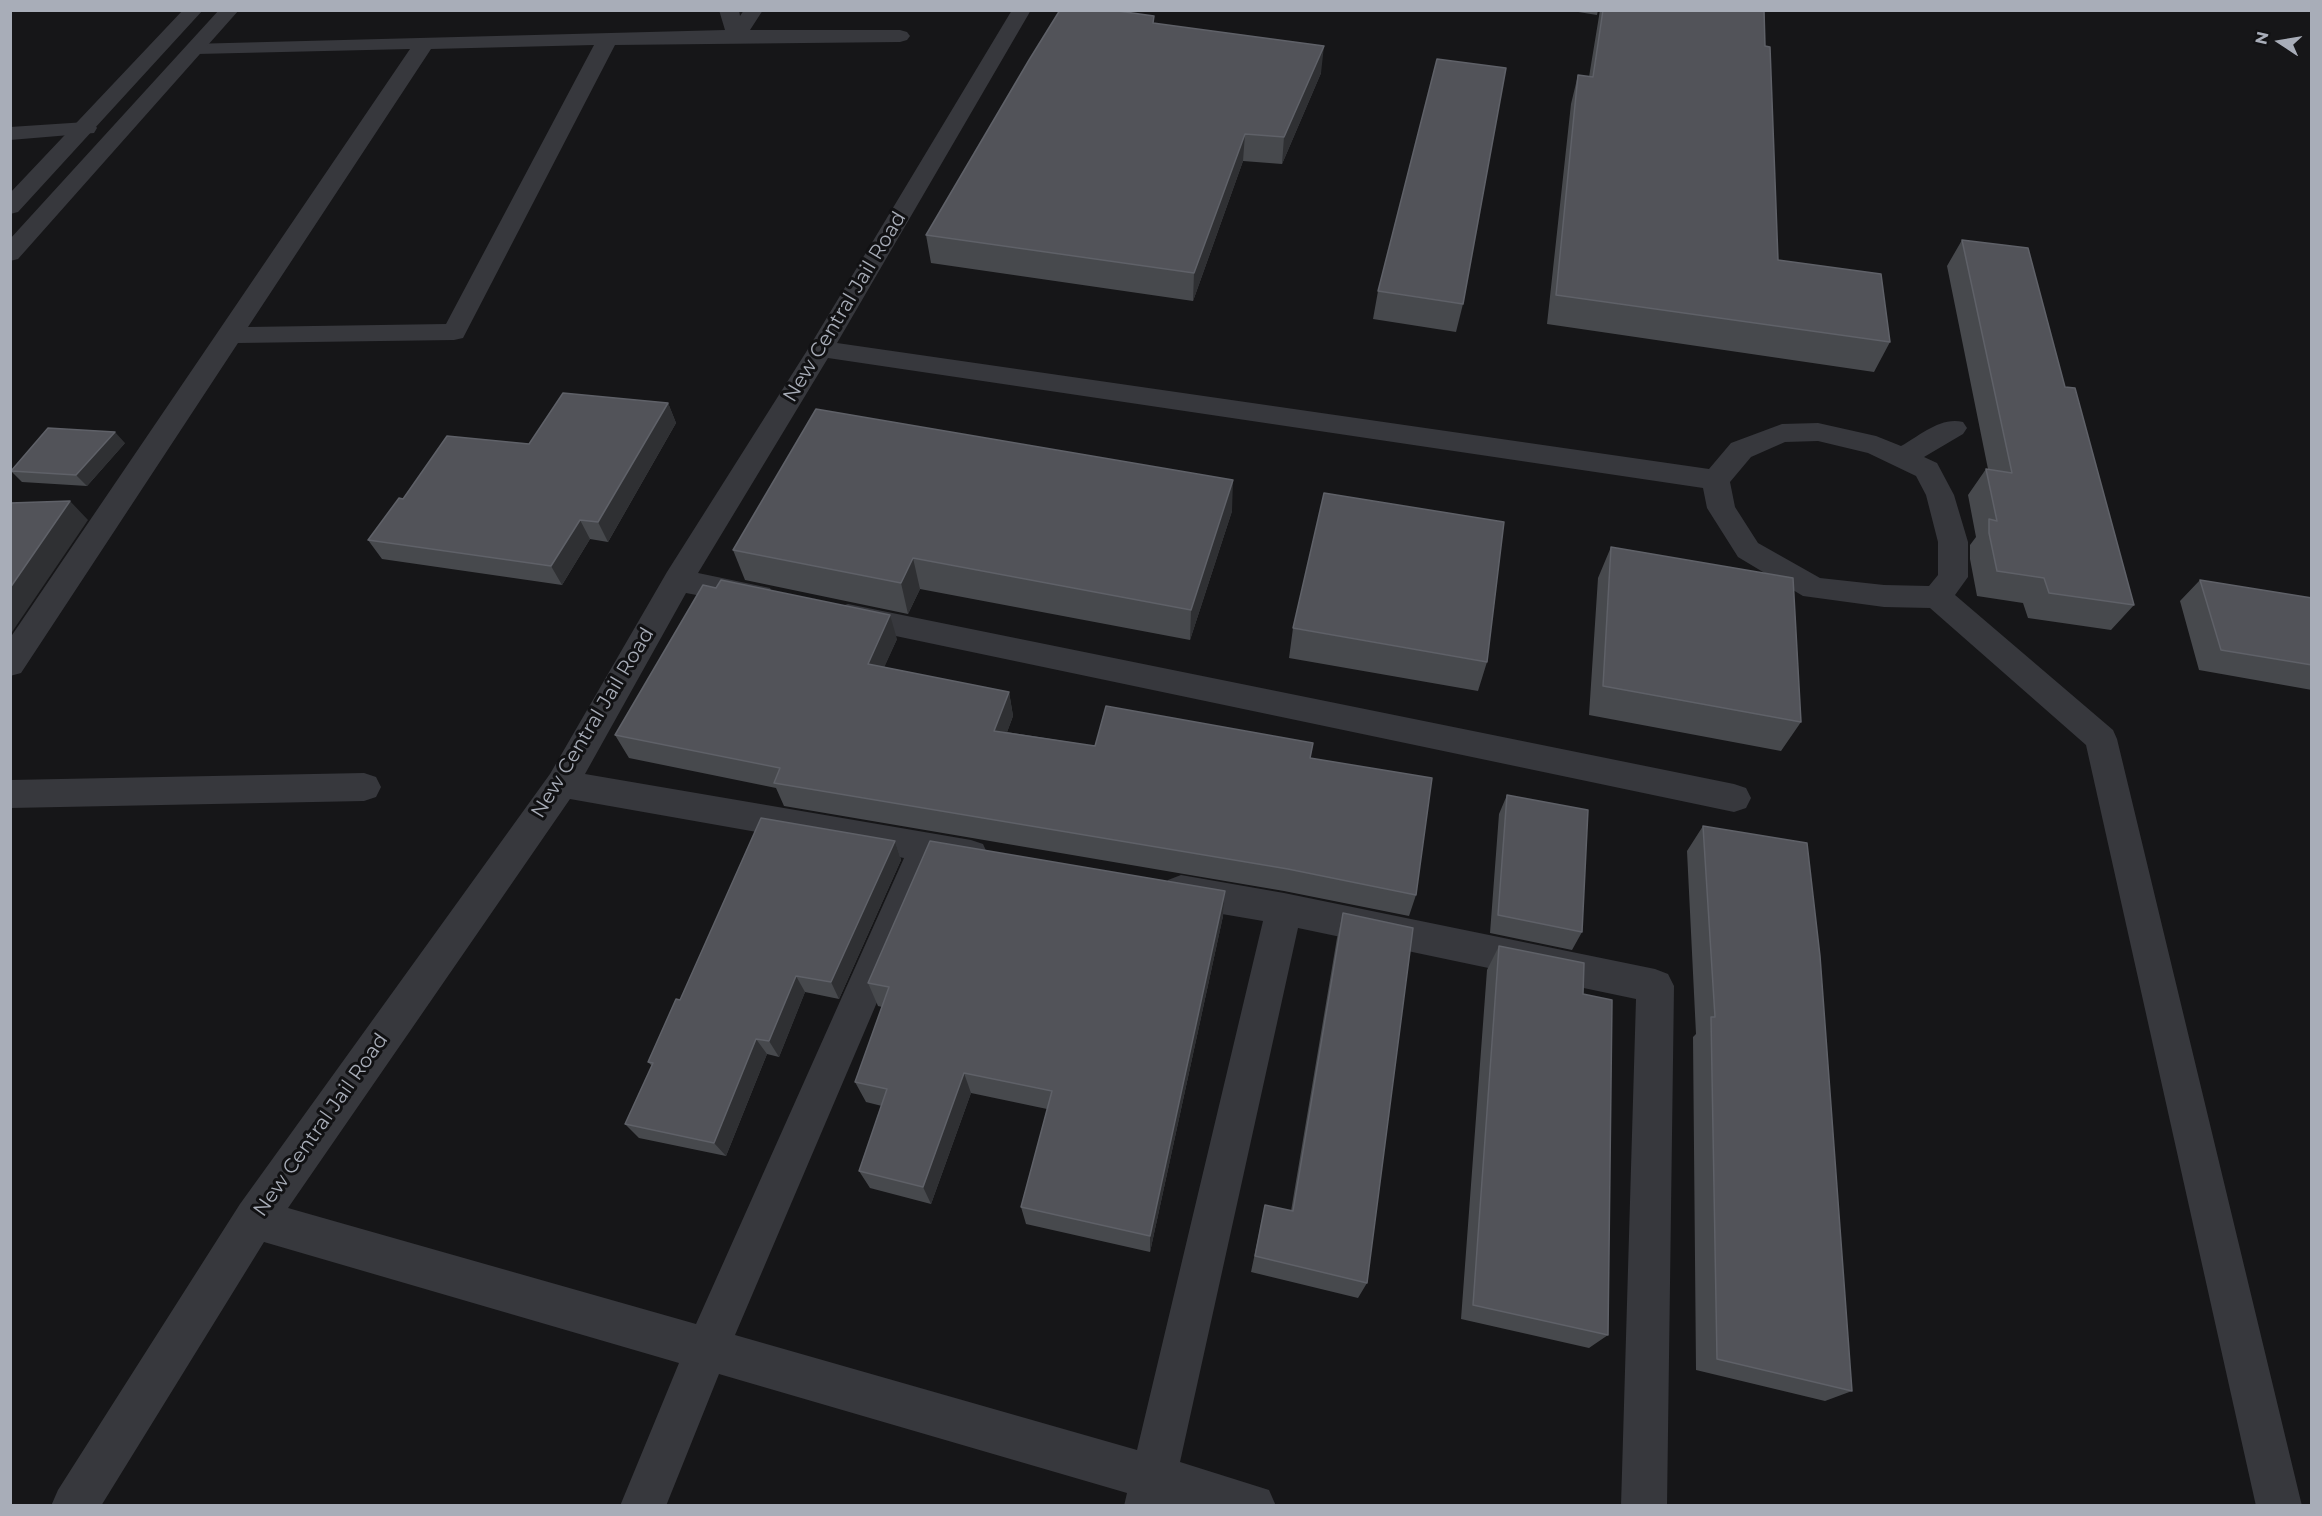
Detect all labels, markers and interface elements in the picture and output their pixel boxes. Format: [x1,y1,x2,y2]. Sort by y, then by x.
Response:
north arrow [2250,12,2310,72]
text: N [2251,30,2273,46]
street label: New Central Jail Road [779,207,911,407]
street label: New Central Jail Road [527,623,659,823]
street label: New Central Jail Road [249,1029,393,1221]

